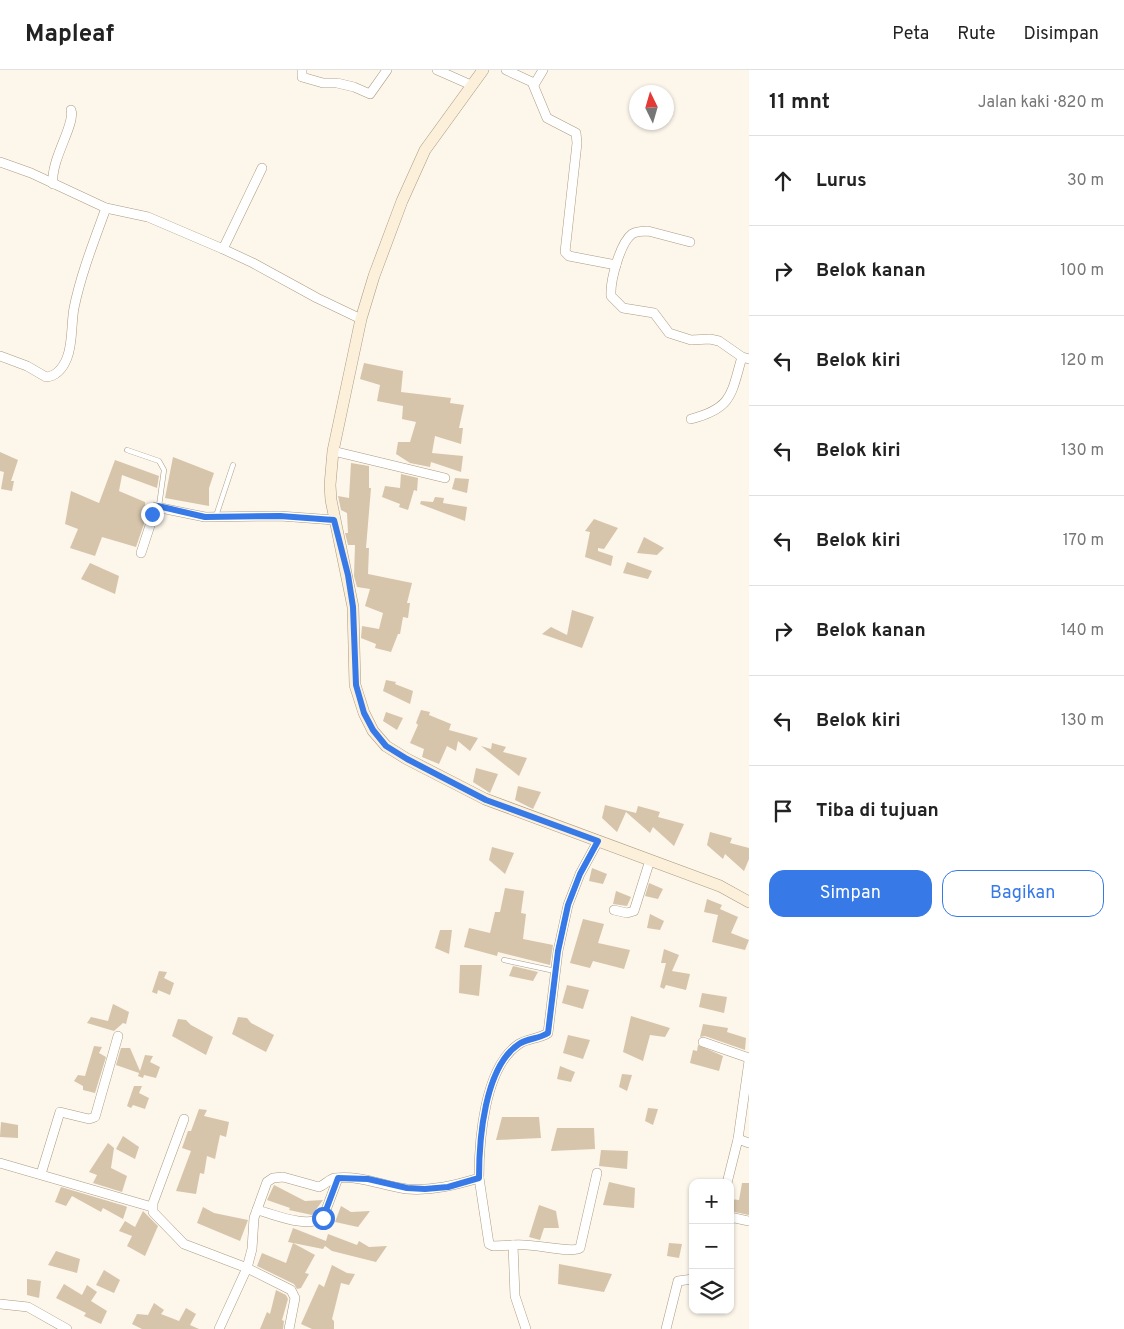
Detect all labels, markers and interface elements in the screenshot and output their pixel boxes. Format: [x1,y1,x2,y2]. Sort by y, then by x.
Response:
text: Mapleaf [25,20,114,50]
text: Peta [892,23,929,46]
text: Rute [957,23,995,46]
text: Disimpan [1023,23,1099,46]
north arrow [629,85,674,130]
text: 11 mnt [769,89,830,116]
text: Jalan kaki · 820 m [978,93,1104,113]
icon: ahead [769,167,797,195]
text: Lurus [816,169,867,193]
text: 30 m [1067,171,1104,191]
icon: right [769,257,797,285]
text: Belok kanan [816,259,926,283]
text: 100 m [1060,261,1104,281]
icon: left [769,347,797,375]
text: Belok kiri [816,349,901,373]
text: 120 m [1061,351,1104,371]
icon: left [769,437,797,465]
text: Belok kiri [816,439,901,463]
text: 130 m [1061,441,1104,461]
route end [141,503,164,526]
icon: left [769,527,797,555]
text: Belok kiri [816,529,901,553]
text: 170 m [1063,531,1104,551]
icon: right [769,617,797,645]
text: Belok kanan [816,619,926,643]
text: 140 m [1061,621,1104,641]
icon: left [769,707,797,735]
text: Belok kiri [816,709,901,733]
text: 130 m [1061,711,1104,731]
icon: arrive [769,797,797,825]
text: Tiba di tujuan [816,799,939,823]
button: Simpan [769,870,932,917]
button: Bagikan [942,870,1104,917]
map controls [689,1179,734,1314]
button: + [689,1179,734,1224]
route start [312,1207,335,1230]
button: − [689,1224,734,1269]
button: layers [689,1269,734,1314]

